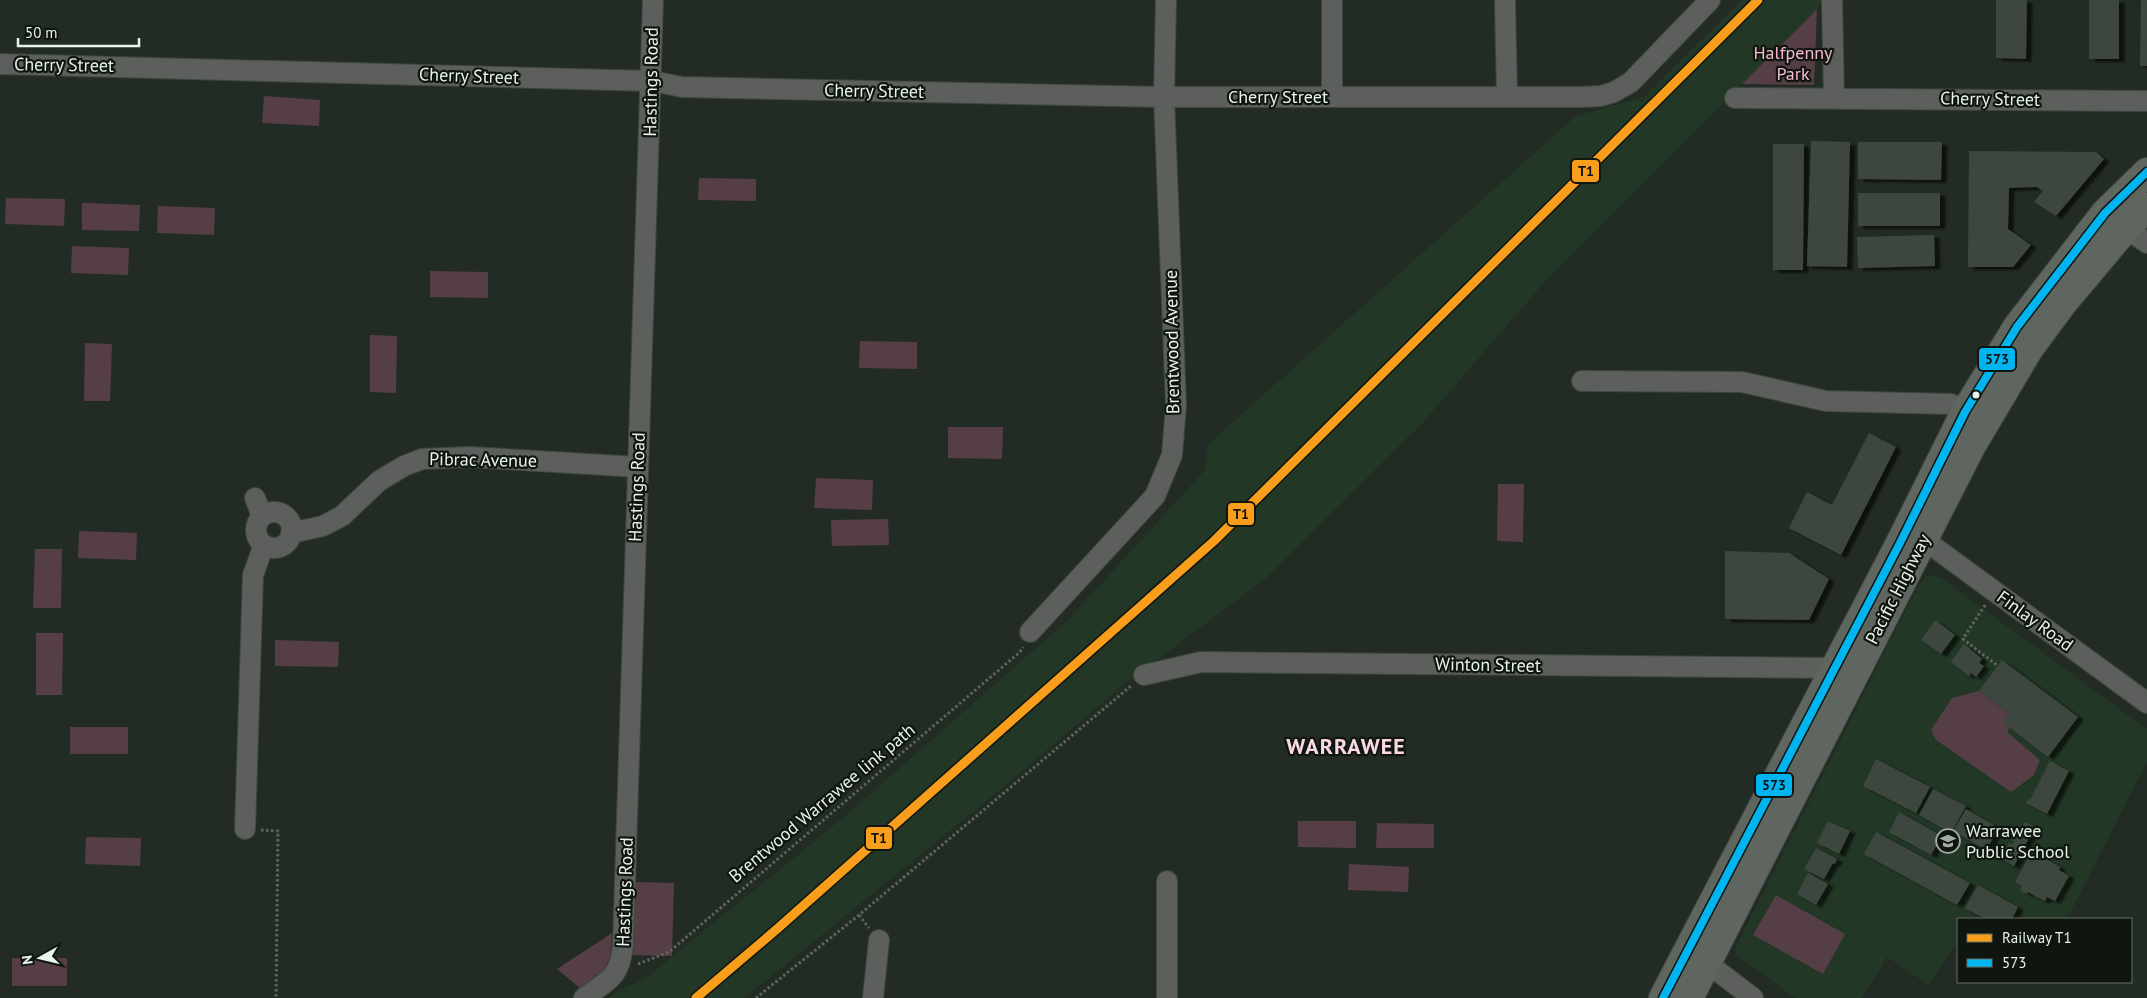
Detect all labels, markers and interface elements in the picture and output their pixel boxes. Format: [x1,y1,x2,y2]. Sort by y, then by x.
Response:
scale bar [18,15,139,47]
text: 50 m [25,23,58,42]
street label: Hastings Road [638,27,663,137]
park label: Halfpenny Park [1754,41,1833,85]
street label: Cherry Street [14,52,114,77]
street label: Cherry Street [419,62,519,89]
street label: Cherry Street [824,78,924,103]
street label: Cherry Street [1228,85,1328,108]
street label: Cherry Street [1940,86,2040,111]
line badge: T1 [1571,159,1600,183]
text: T1 [1578,162,1594,180]
street label: Brentwood Avenue [1159,270,1184,414]
line badge: 573 [1978,347,2016,371]
text: 573 [1985,350,2009,368]
unlabelled marker [1971,390,1981,400]
street label: Hastings Road [623,432,650,542]
street label: Pibrac Avenue [429,447,537,472]
line badge: T1 [1227,502,1255,526]
text: T1 [1233,505,1249,523]
street label: Pacific Highway [1860,529,1935,648]
street label: Finlay Road [1993,585,2078,656]
street label: Winton Street [1435,652,1541,677]
street label: Brentwood Warrawee link path [724,718,919,887]
district label: WARRAWEE [1286,732,1406,760]
line badge: 573 [1755,773,1793,797]
text: 573 [1762,776,1786,794]
place label: Warrawee Public School [1966,819,2070,863]
line badge: T1 [865,826,893,850]
school or university icon: Warrawee Public School [1935,828,1961,854]
text: T1 [871,829,887,847]
street label: Hastings Road [611,837,638,947]
legend [1957,918,2132,983]
text: Railway T1 [2002,928,2072,947]
north arrow [15,933,65,983]
text: 573 [2002,953,2027,972]
text: N [18,954,37,966]

